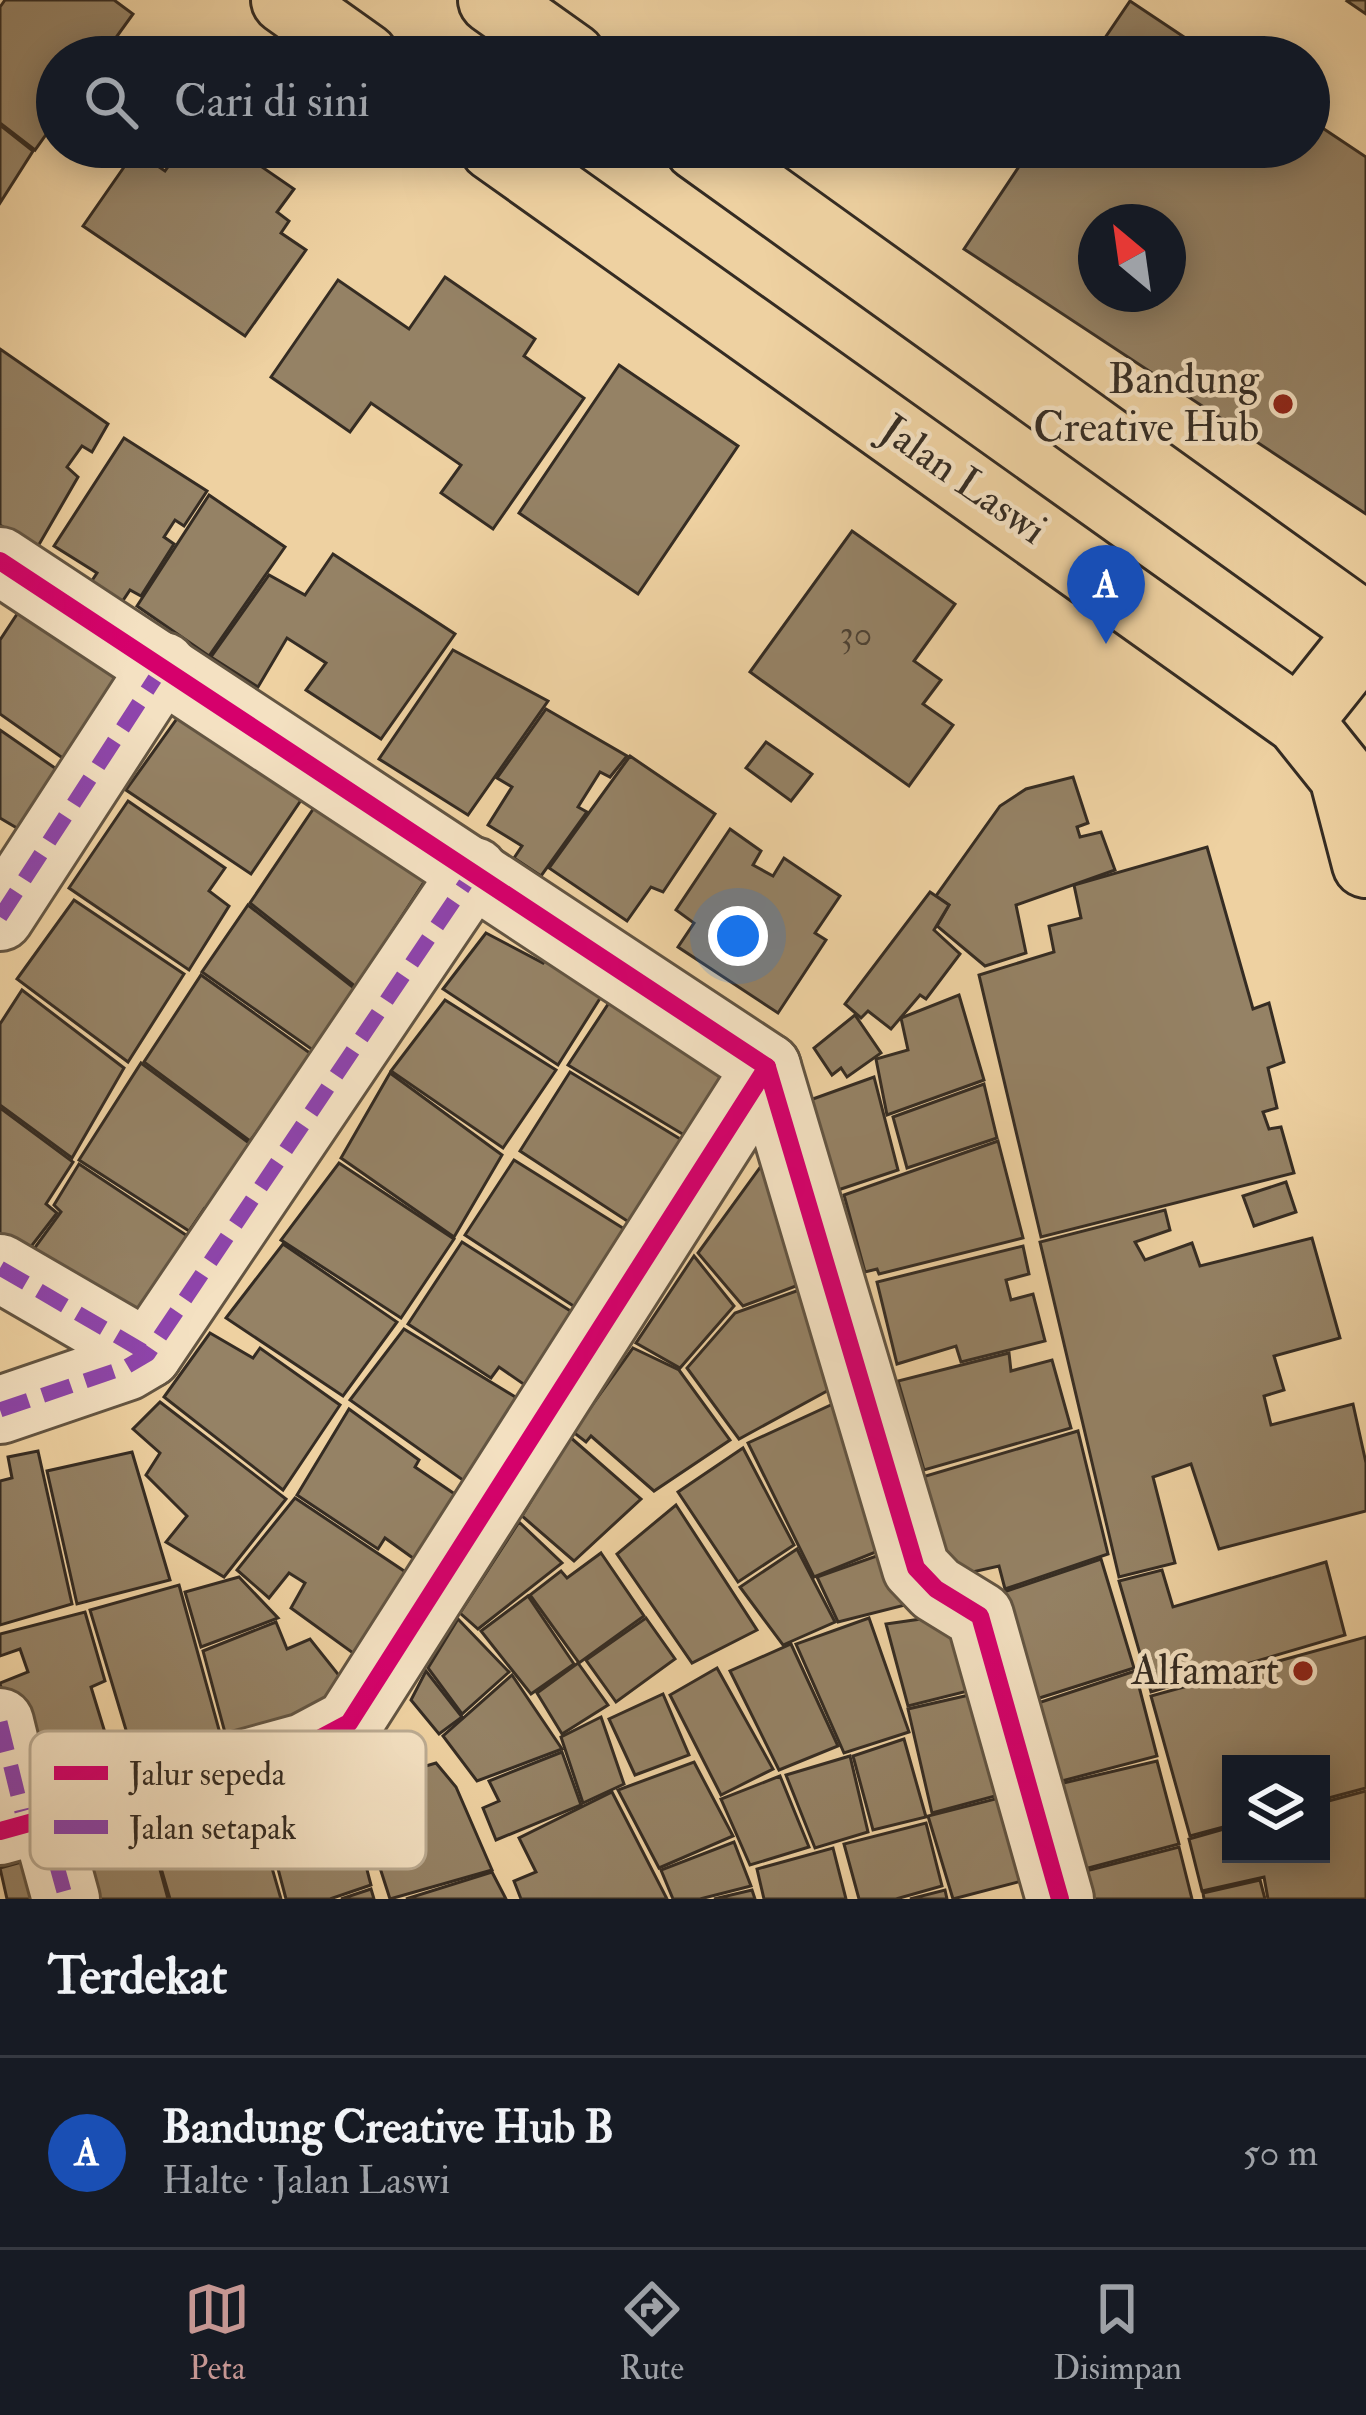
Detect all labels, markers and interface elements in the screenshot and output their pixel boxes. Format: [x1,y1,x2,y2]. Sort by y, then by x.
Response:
search box [36,36,1330,168]
icon: search [78,69,144,135]
text: Cari di sini [174,74,370,130]
north arrow [1078,204,1186,312]
place label: Bandung Creative Hub [1033,354,1260,454]
marker: Bandung Creative Hub [1270,391,1296,417]
street label: Jalan Laswi [869,403,1056,556]
pin: A [1067,545,1145,644]
house number: 30 [840,611,872,656]
your location [708,906,768,966]
place label: Alfamart [1131,1645,1279,1697]
marker: Alfamart [1290,1658,1316,1684]
legend [30,1731,426,1869]
text: Jalur sepeda [128,1754,286,1796]
map controls [1222,1755,1330,1863]
button: layers [1222,1755,1330,1863]
text: Jalan setapak [128,1808,297,1850]
text: Terdekat [48,1945,227,2009]
text: Bandung Creative Hub B [162,2100,614,2156]
text: A [75,2128,99,2177]
text: 50 m [1243,2128,1318,2177]
text: Halte · Jalan Laswi [162,2156,450,2205]
tab: Peta [184,2276,250,2389]
tab: Rute [619,2276,685,2389]
tab: Disimpan [1053,2276,1182,2389]

